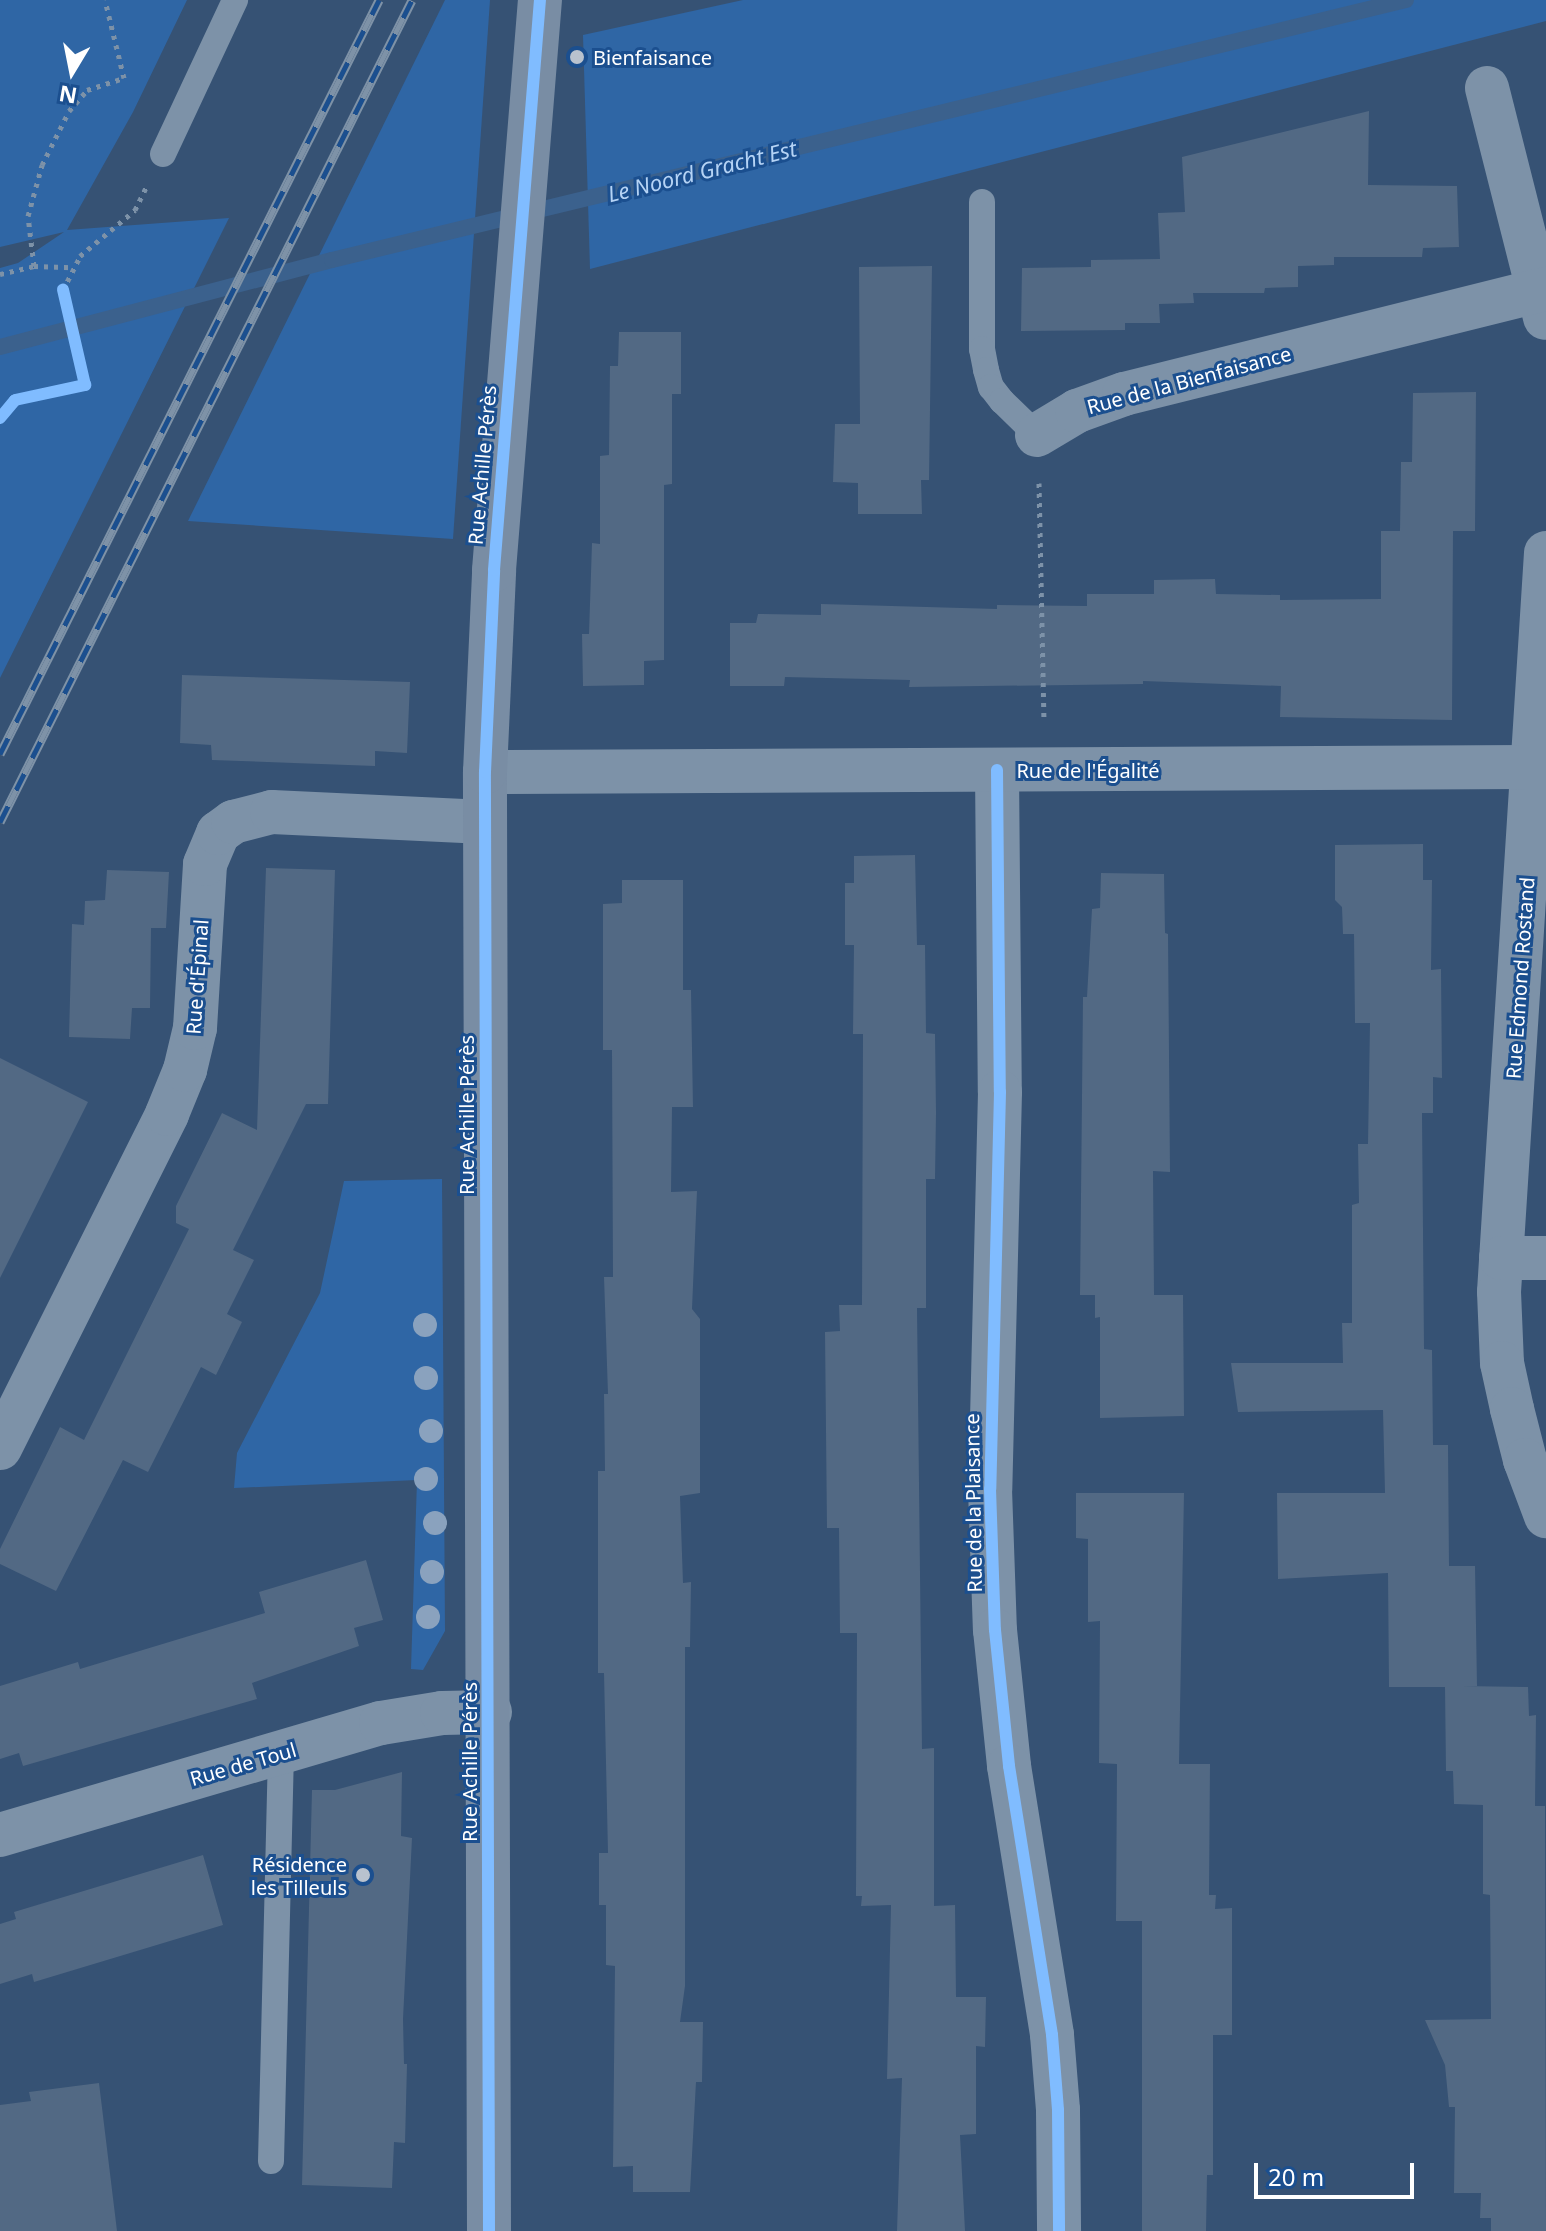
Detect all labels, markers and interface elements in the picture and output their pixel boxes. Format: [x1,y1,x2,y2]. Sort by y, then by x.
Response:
north arrow [32,32,112,112]
place label: Bienfaisance [593,45,712,69]
marker: Bienfaisance [568,48,586,66]
text: N [56,79,79,112]
water label: Le Noord Gracht Est [605,135,799,207]
street label: Rue de la Bienfaisance [1084,341,1294,419]
street label: Rue Achille Pérès [463,384,501,546]
street label: Rue de l'Égalité [1016,758,1160,782]
street label: Rue Edmond Rostand [1501,876,1539,1080]
street label: Rue d'Épinal [181,919,213,1035]
street label: Rue Achille Pérès [454,1035,478,1195]
street label: Rue de la Plaisance [959,1413,987,1593]
street label: Rue Achille Pérès [457,1682,481,1842]
street label: Rue de Toul [187,1737,299,1791]
place label: Résidence les Tilleuls [251,1852,347,1899]
marker: Résidence les Tilleuls [354,1866,372,1884]
scale bar [1258,2147,1418,2197]
text: 20 m [1268,2160,1324,2193]

